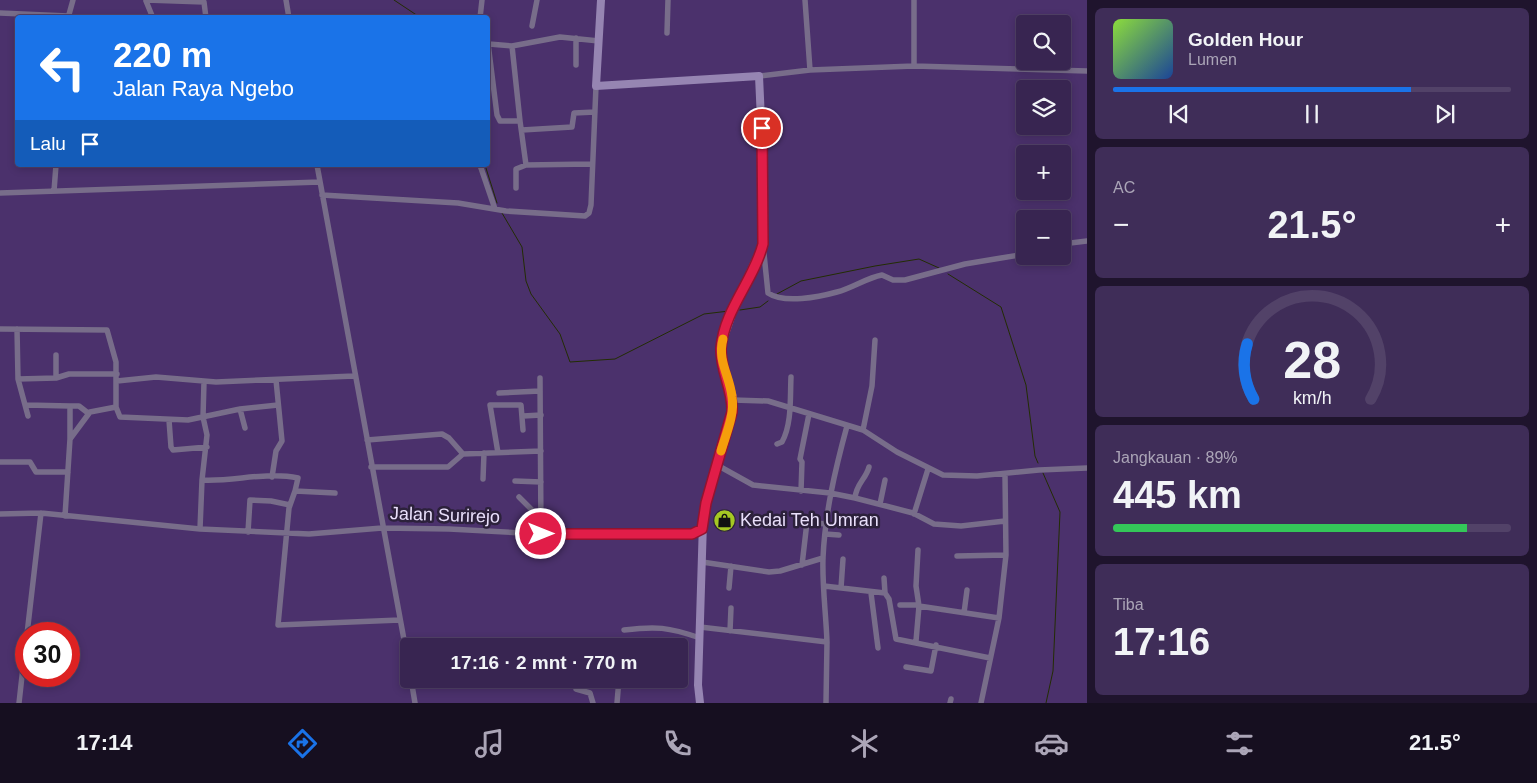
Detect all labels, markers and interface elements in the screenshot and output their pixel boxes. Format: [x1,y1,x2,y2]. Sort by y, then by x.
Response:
map controls [1016,15,1071,265]
button: search [1016,15,1071,70]
text: Golden Hour [1188,29,1303,50]
icon: left [30,35,95,100]
text: 220 m [113,35,212,74]
text: Lumen [1188,51,1237,68]
text: Jalan Raya Ngebo [113,76,294,101]
button: layers [1016,80,1071,135]
icon: previous [1165,100,1193,128]
icon: pause [1298,100,1326,128]
icon: next [1431,100,1459,128]
pin [741,107,783,149]
icon: arrive [748,114,776,142]
icon: arrive [76,130,104,158]
text: Lalu [30,133,66,154]
button: + [1016,145,1071,200]
text: AC [1113,179,1135,196]
text: 21.5° [1267,204,1357,246]
text: − [1113,209,1129,240]
text: + [1495,209,1511,240]
button: − [1016,210,1071,265]
text: 28 [1283,331,1341,389]
text: km/h [1293,388,1331,408]
text: Jangkauan · 89% [1113,449,1238,466]
text: 445 km [1113,474,1242,516]
street label: Jalan Surirejo [390,503,500,527]
position arrow [514,507,566,559]
shop icon: Kedai Teh Umran [712,508,736,532]
place label: Kedai Teh Umran [740,510,879,530]
text: Tiba [1113,596,1144,613]
text: 17:16 [1113,621,1210,663]
speed limit sign: 30 [15,622,80,687]
text: 17:16 · 2 mnt · 770 m [451,652,637,673]
icon: directions [285,726,320,761]
icon: music [472,726,507,761]
icon: phone [660,726,695,761]
icon: climate [847,726,882,761]
icon: car [1034,726,1069,761]
icon: filters [1222,726,1257,761]
text: 17:14 [76,730,132,755]
text: 21.5° [1409,730,1461,755]

